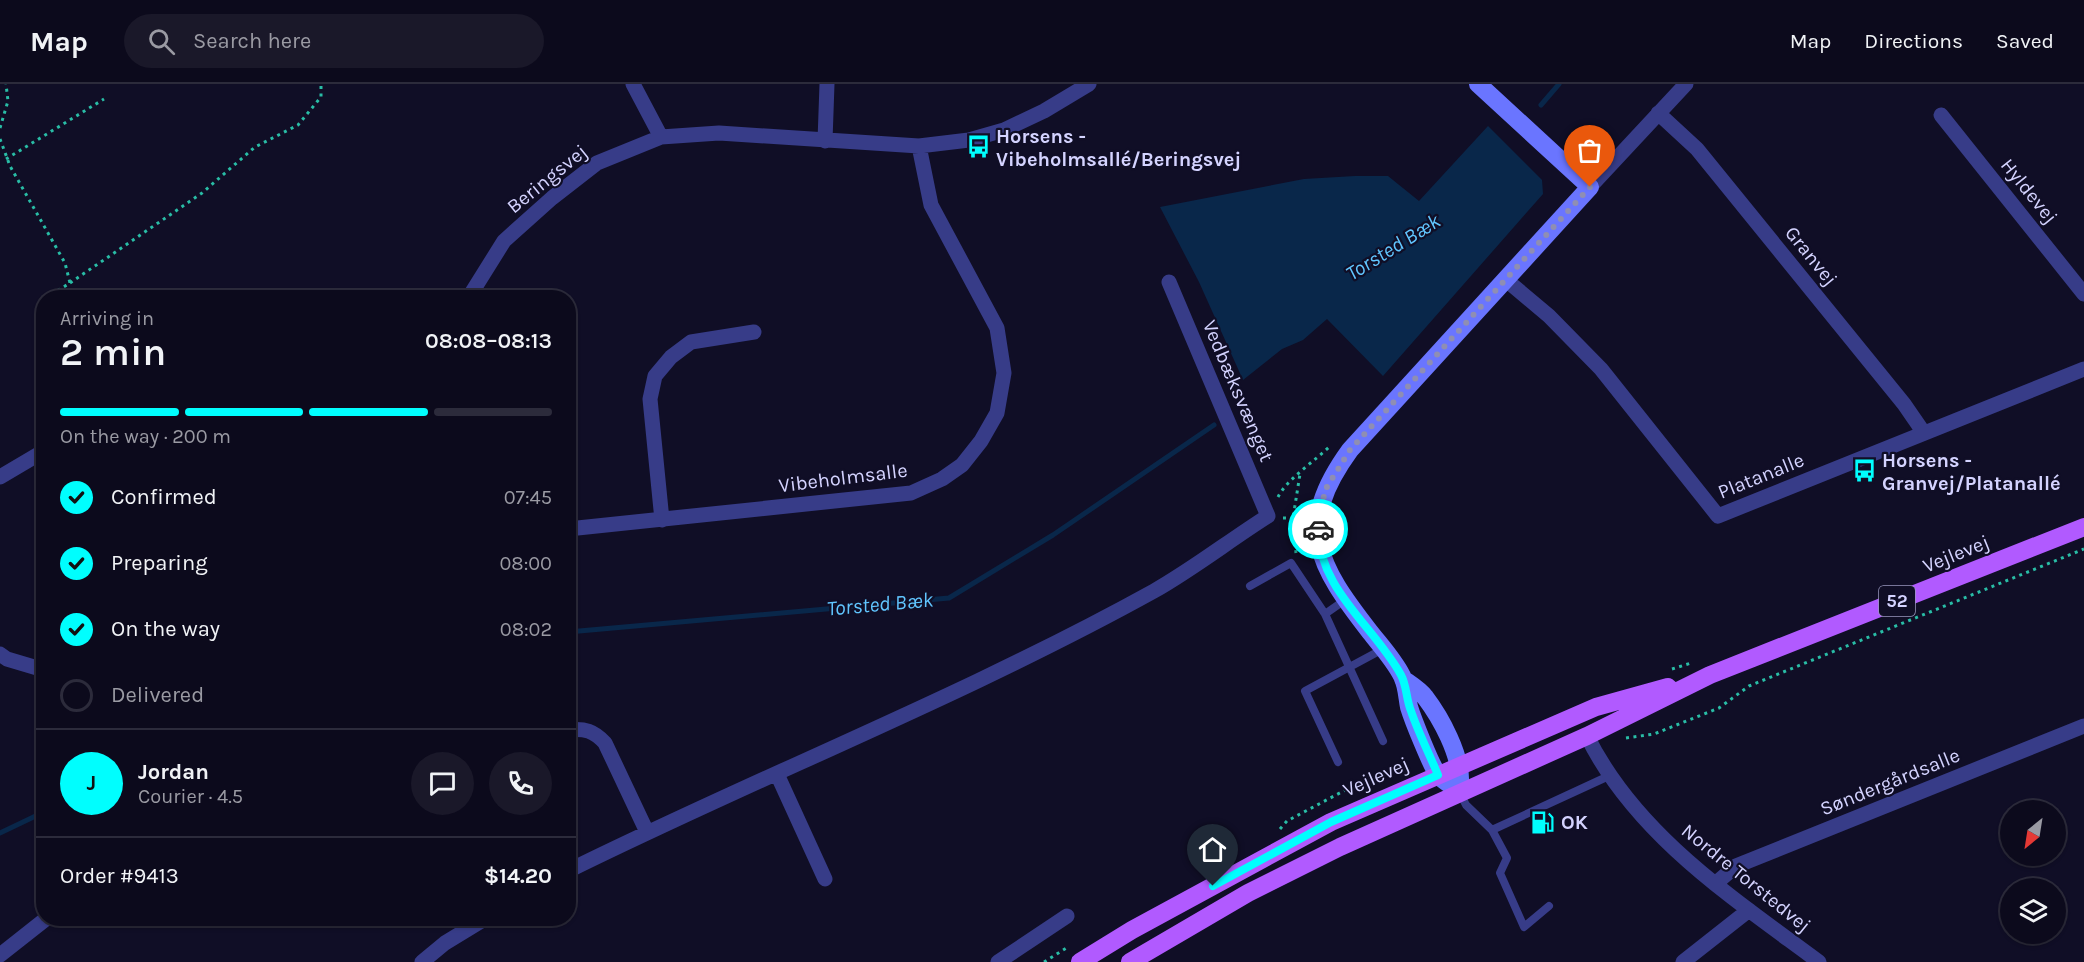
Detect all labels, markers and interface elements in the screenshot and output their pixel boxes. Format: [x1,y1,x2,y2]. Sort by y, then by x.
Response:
search box [124,14,544,68]
text: Map [30,25,88,58]
icon: search [145,25,178,58]
text: Search here [193,28,311,54]
text: Map [1790,29,1831,53]
text: Directions [1864,29,1963,53]
text: Saved [1996,29,2054,53]
place label: Horsens - Vibeholmsallé/Beringsvej [996,125,1241,171]
pin [1564,125,1615,187]
bus stop icon: Horsens - Vibeholmsallé/Beringsvej [965,134,991,160]
icon: bag [1573,134,1606,167]
street label: Beringsvej [502,140,592,218]
street label: Hyldevej [1996,154,2062,228]
water label: Torsted Bæk [1341,208,1445,285]
street label: Granvej [1780,222,1842,290]
text: Arriving in [60,307,154,330]
street label: Vedbæksvænget [1198,317,1278,466]
text: 08:08–08:13 [425,328,552,354]
text: 2 min [60,329,166,375]
text: On the way · 200 m [60,425,231,448]
street label: Platanalle [1715,448,1807,504]
place label: Horsens - Granvej/Platanallé [1882,449,2061,495]
bus stop icon: Horsens - Granvej/Platanallé [1851,458,1877,484]
street label: Vibeholmsalle [777,459,909,497]
icon: check [60,481,93,514]
text: Confirmed [111,484,217,510]
text: 07:45 [504,486,552,509]
courier [1288,499,1348,559]
icon: car [1302,513,1335,546]
street label: Vejlevej [1919,530,1993,578]
icon: check [60,547,93,580]
text: Preparing [111,550,208,576]
text: 08:00 [499,552,552,575]
road number: 52 [1879,586,1915,616]
water label: Torsted Bæk [826,587,934,621]
icon: check [60,613,93,646]
text: On the way [111,616,220,642]
text: 08:02 [500,618,552,641]
text: Delivered [111,682,204,708]
street label: Søndergårdsalle [1817,744,1963,820]
button: chat [411,752,474,815]
button: phone [489,752,552,815]
street label: Vejlevej [1340,752,1412,802]
text: Jordan [138,759,209,785]
text: J [87,770,96,796]
text: Courier · 4.5 [138,785,243,808]
north arrow [2000,800,2066,866]
map controls [2000,800,2066,944]
fuel station icon: OK [1530,809,1556,835]
place label: OK [1561,811,1588,834]
street label: Nordre Torstedvej [1677,819,1815,937]
pin [1187,824,1238,886]
icon: home [1196,833,1229,866]
text: Order #9413 [60,863,179,889]
text: $14.20 [484,863,552,889]
button: layers [2000,878,2066,944]

